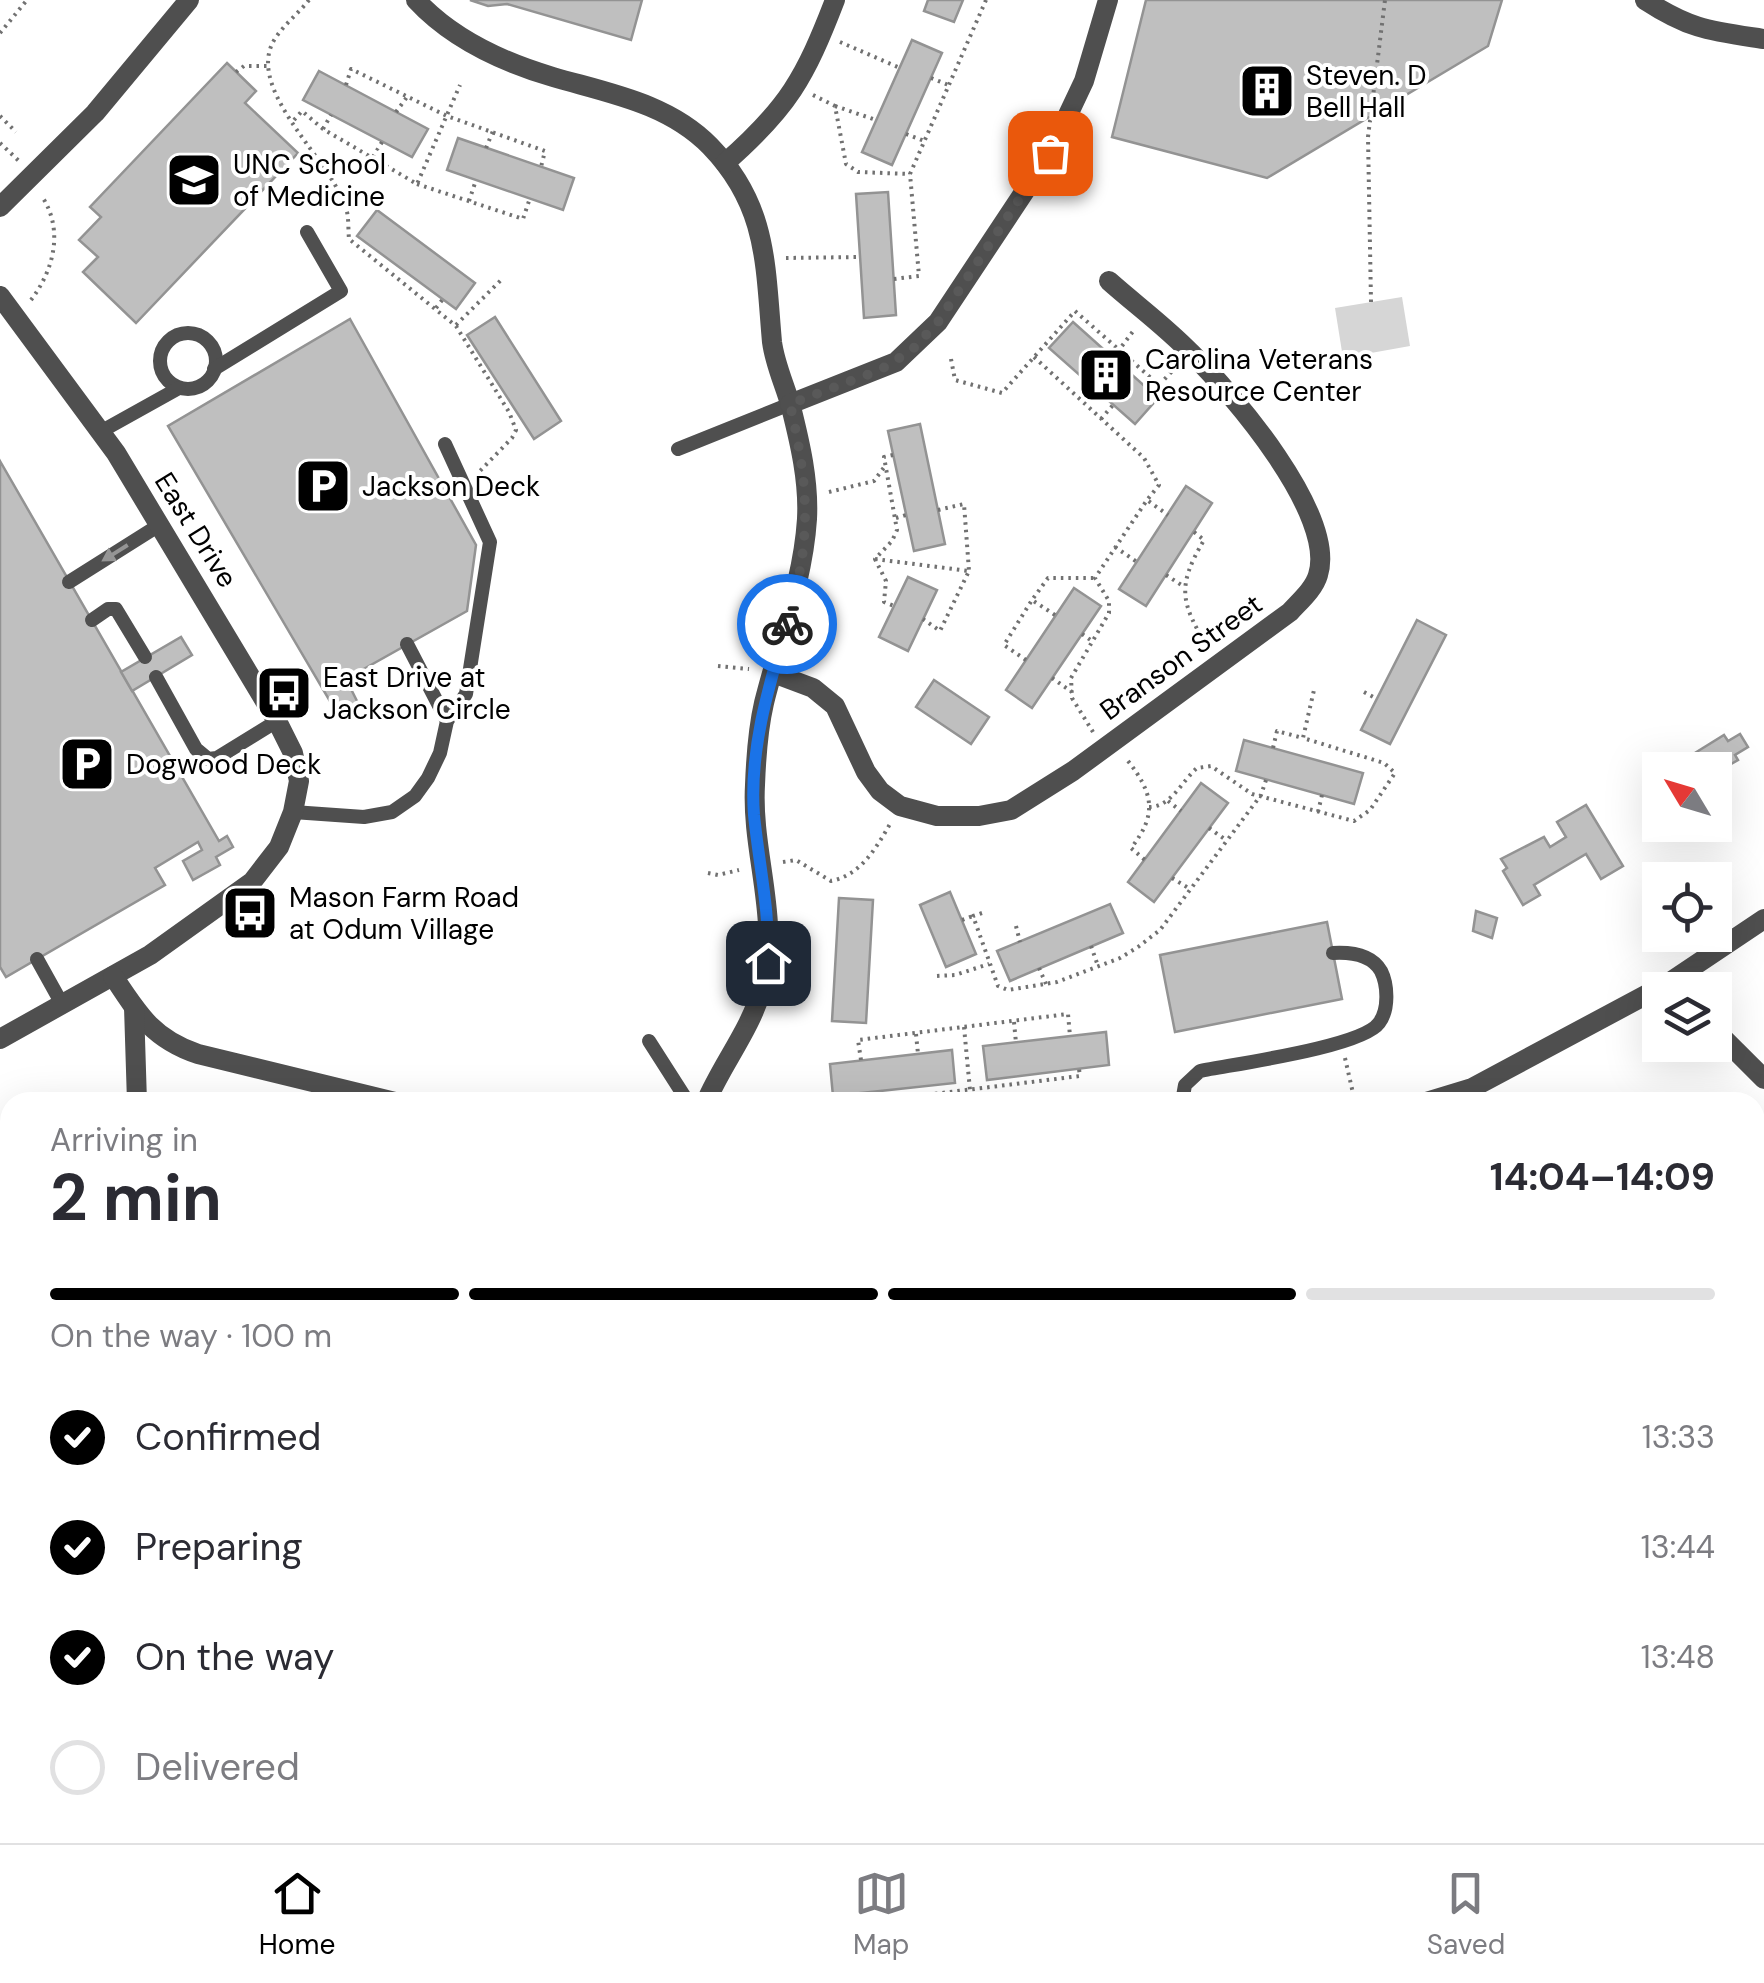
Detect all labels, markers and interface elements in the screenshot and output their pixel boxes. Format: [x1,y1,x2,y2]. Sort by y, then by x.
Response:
place label: Steven. D Bell Hall [1306,57,1426,126]
building icon: Steven. D Bell Hall [1237,61,1297,121]
pin [1008,111,1093,196]
icon: bag [1023,126,1078,181]
place label: UNC School of Medicine [233,146,386,215]
school or university icon: UNC School of Medicine [164,150,224,210]
place label: Carolina Veterans Resource Center [1145,341,1373,410]
building icon: Carolina Veterans Resource Center [1076,345,1136,405]
parking icon: Jackson Deck [293,456,353,516]
street label: East Drive [146,465,246,595]
place label: Jackson Deck [362,468,540,505]
one-way arrow [101,543,129,561]
courier [737,574,837,674]
street label: Branson Street [1092,586,1270,728]
icon: bike [760,597,815,652]
place label: East Drive at Jackson Circle [323,659,511,728]
bus stop icon: East Drive at Jackson Circle [254,663,314,723]
parking icon: Dogwood Deck [57,734,117,794]
place label: Dogwood Deck [126,746,321,783]
north arrow [1642,752,1732,842]
map controls [1642,752,1732,1062]
button: locate [1642,862,1732,952]
place label: Mason Farm Road at Odum Village [289,879,519,948]
bus stop icon: Mason Farm Road at Odum Village [220,883,280,943]
pin [726,921,811,1006]
icon: home [741,936,796,991]
button: layers [1642,972,1732,1062]
text: Arriving in [50,1119,198,1161]
text: 14:04–14:09 [1490,1152,1715,1202]
text: 2 min [50,1156,222,1240]
text: On the way · 100 m [50,1315,332,1357]
icon: check [50,1410,105,1465]
text: Confirmed [135,1412,321,1462]
text: 13:33 [1642,1416,1715,1458]
icon: check [50,1520,105,1575]
text: Preparing [135,1522,303,1572]
text: 13:44 [1641,1526,1715,1568]
icon: check [50,1630,105,1685]
text: On the way [135,1632,334,1682]
text: 13:48 [1641,1636,1715,1678]
text: Delivered [135,1742,300,1792]
tab: Home [259,1866,335,1963]
tab: Map [853,1866,909,1963]
tab: Saved [1427,1866,1505,1963]

